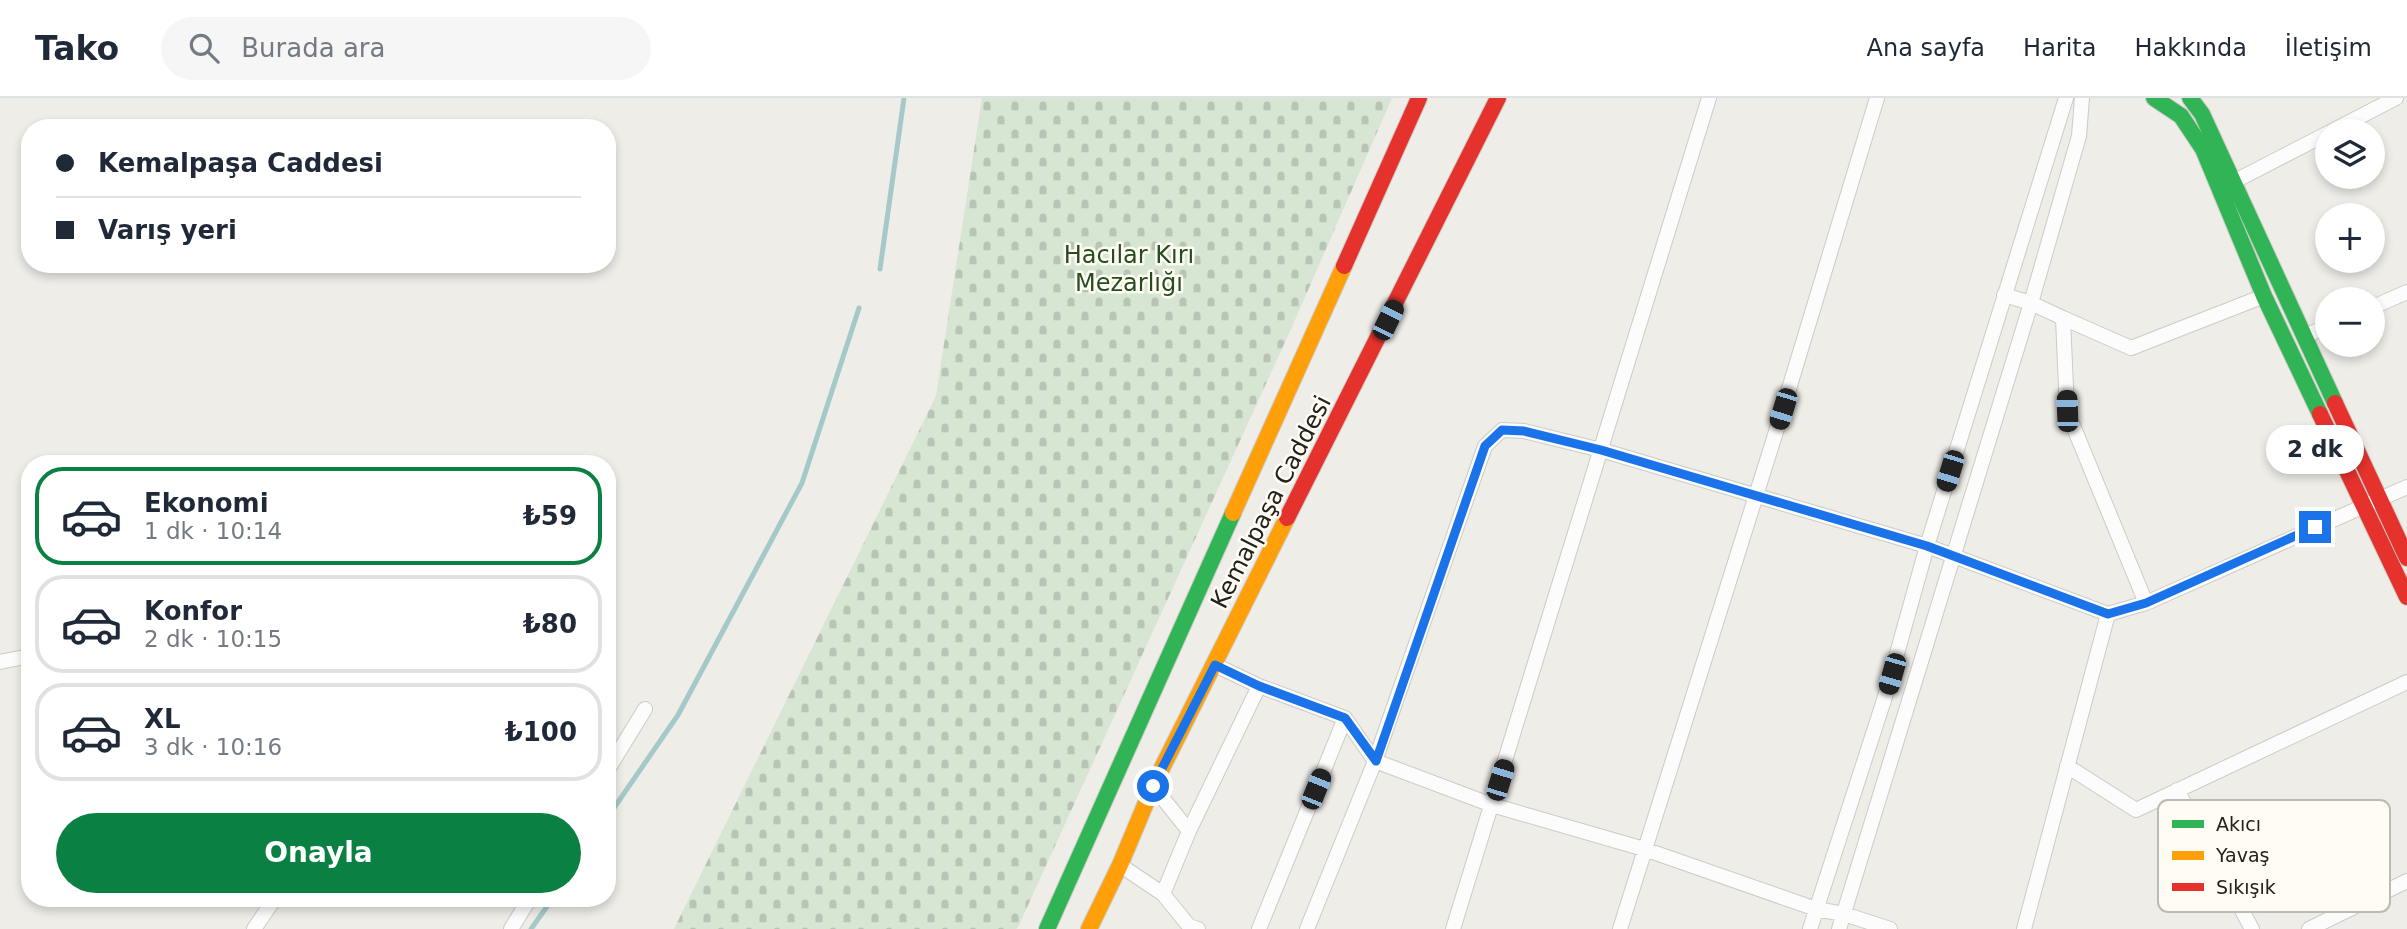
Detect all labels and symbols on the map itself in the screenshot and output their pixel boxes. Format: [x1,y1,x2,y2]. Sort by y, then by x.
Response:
park label: Hacılar Kırı Mezarlığı [1064,241,1194,297]
car [1370,297,1407,343]
car [1767,386,1800,432]
car [2056,390,2079,432]
street label: Kemalpaşa Caddesi [1205,391,1337,613]
callout: 2 dk [2266,426,2364,474]
car [1934,448,1967,494]
route end [2299,511,2331,543]
car [1877,651,1908,697]
car [1484,757,1517,803]
car [1299,766,1334,812]
route start [1137,770,1169,802]
legend [2158,800,2390,912]
text: Akıcı [2216,813,2261,835]
text: Yavaş [2215,844,2269,866]
text: Sıkışık [2216,876,2276,898]

